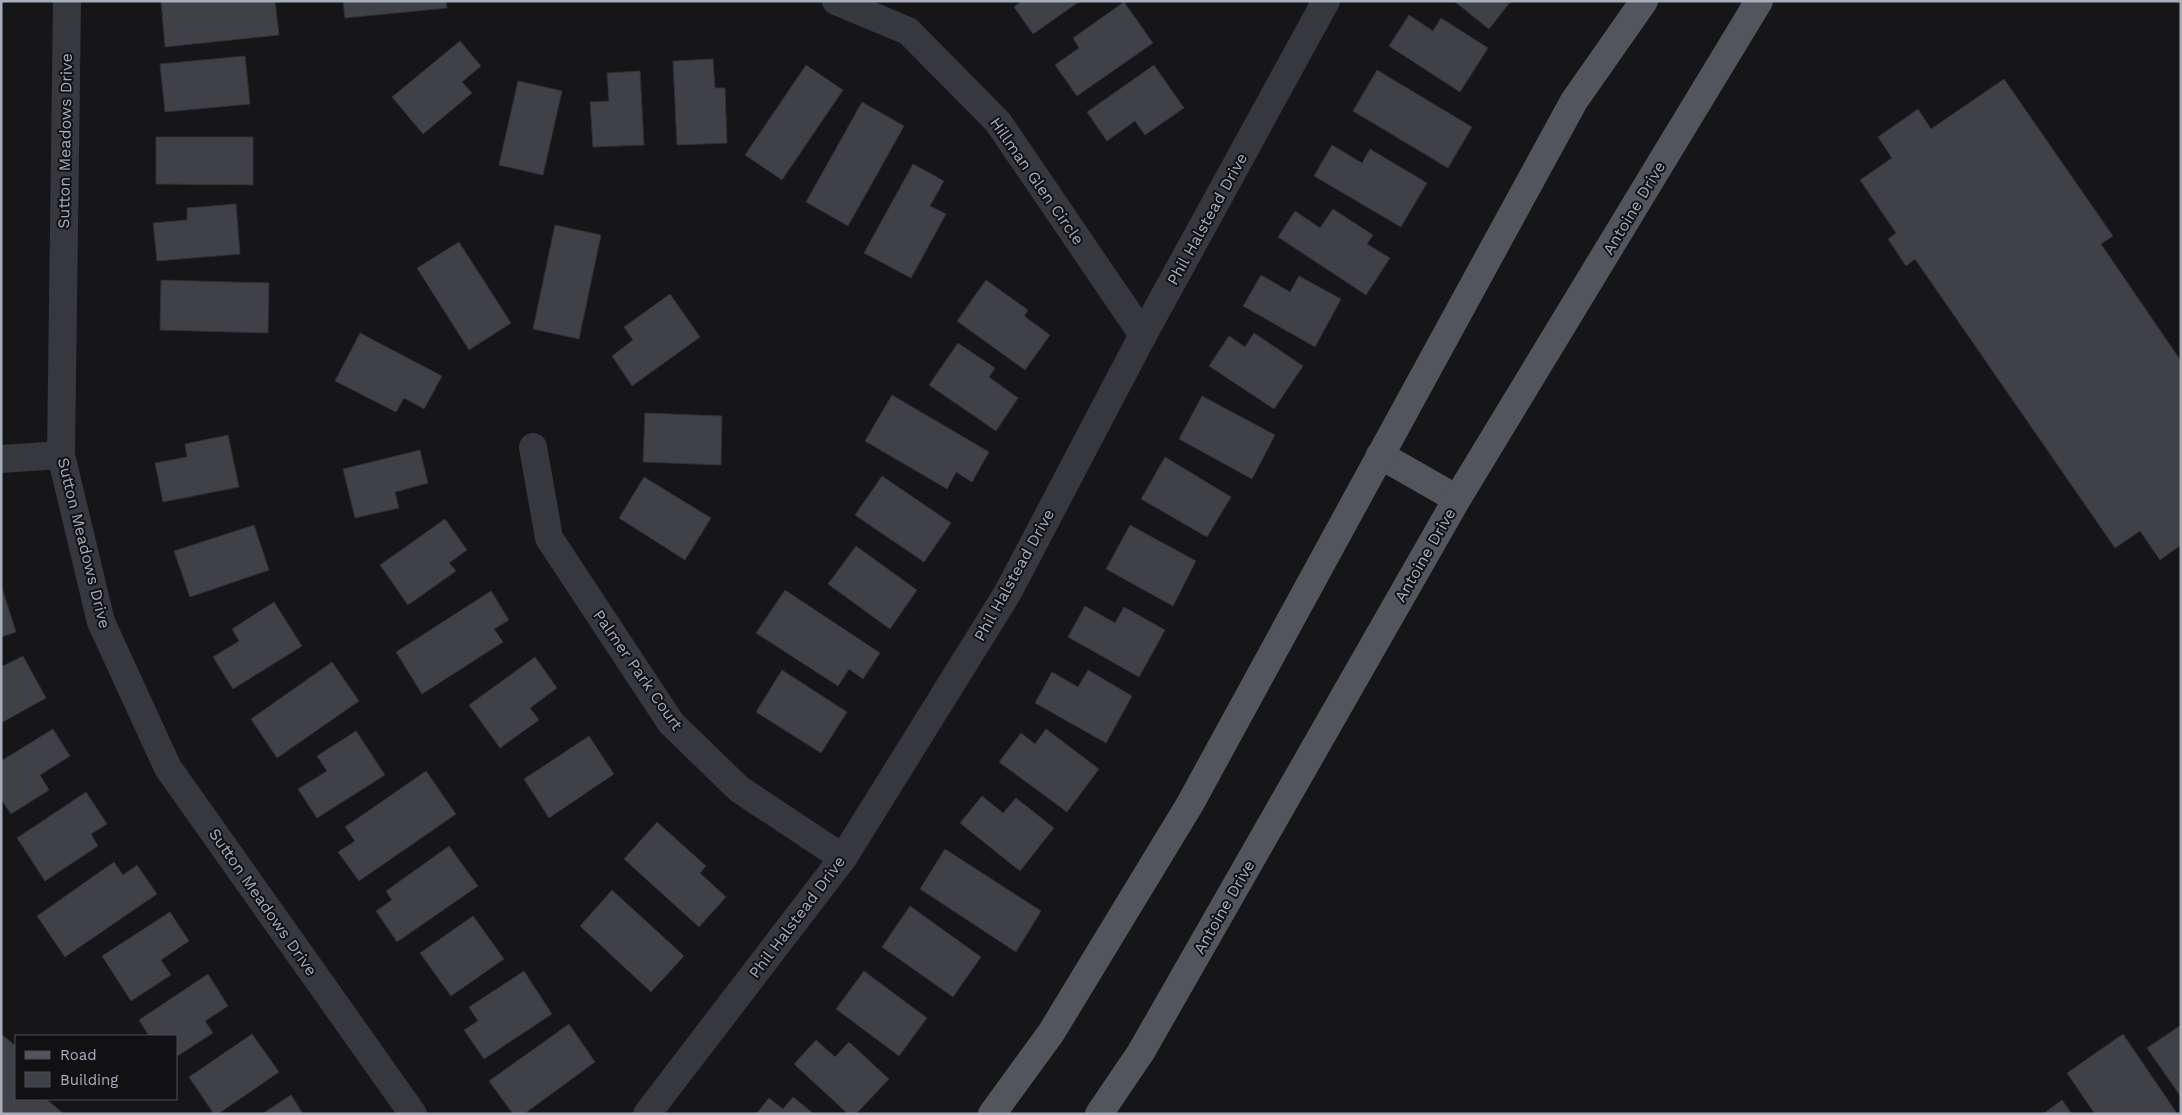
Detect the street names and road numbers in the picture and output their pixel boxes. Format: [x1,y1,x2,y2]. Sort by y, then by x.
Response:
street label: Sutton Meadows Drive [54,53,76,229]
street label: Hillman Glen Circle [986,114,1088,248]
street label: Phil Halstead Drive [1163,150,1251,288]
street label: Antoine Drive [1599,158,1669,258]
street label: Sutton Meadows Drive [54,456,114,630]
street label: Antoine Drive [1390,505,1460,605]
street label: Phil Halstead Drive [970,506,1058,644]
street label: Palmer Park Court [589,606,687,734]
street label: Sutton Meadows Drive [205,825,321,979]
street label: Phil Halstead Drive [745,852,849,982]
street label: Antoine Drive [1189,857,1259,957]

